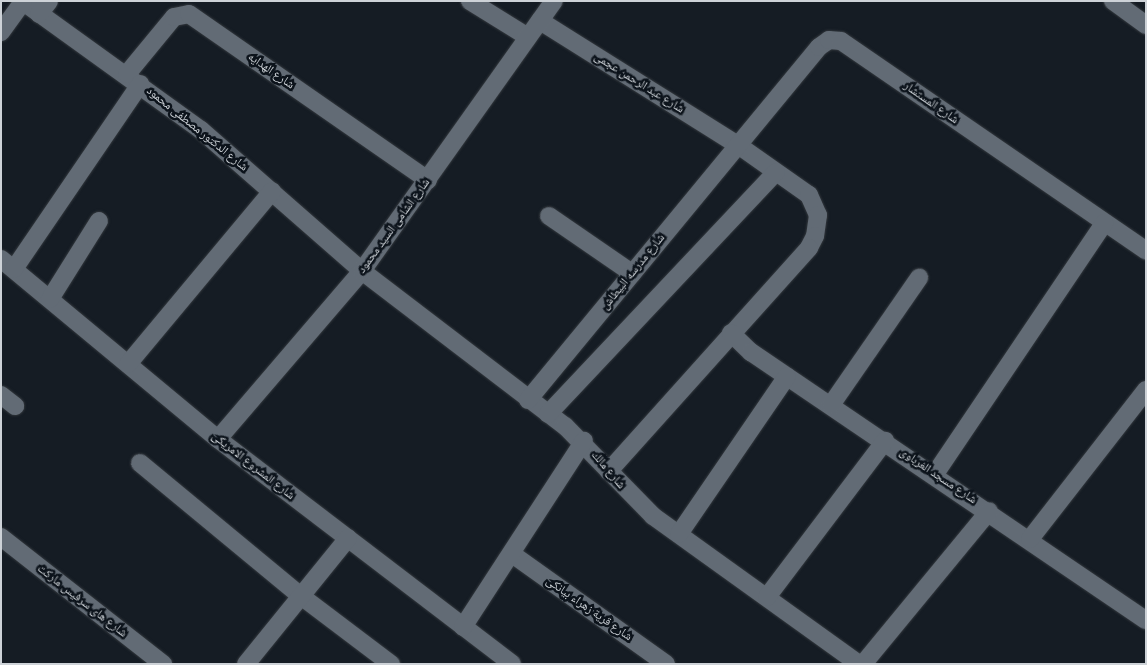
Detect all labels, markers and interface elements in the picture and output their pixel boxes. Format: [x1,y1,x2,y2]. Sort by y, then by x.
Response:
street label: شارع عبد الرحمن عجمى [591,49,687,117]
street label: شارع الهدايه [245,50,297,92]
street label: شارع المستشار [901,79,961,127]
street label: شارع الدكتور مصطفى محمود [143,84,251,174]
street label: شارع الشامى السيد محمود [355,176,433,276]
street label: شارع مدرسه البيطاش [598,231,668,313]
street label: شارع المشروع الامريكى [208,429,298,503]
street label: شارع مسجد الغرباوى [897,445,979,507]
street label: شارع مالك [588,448,628,492]
street label: شارع هاى سرفيس ماركت [34,561,130,641]
street label: شارع قرية زهراء بيانكى [543,574,635,644]

